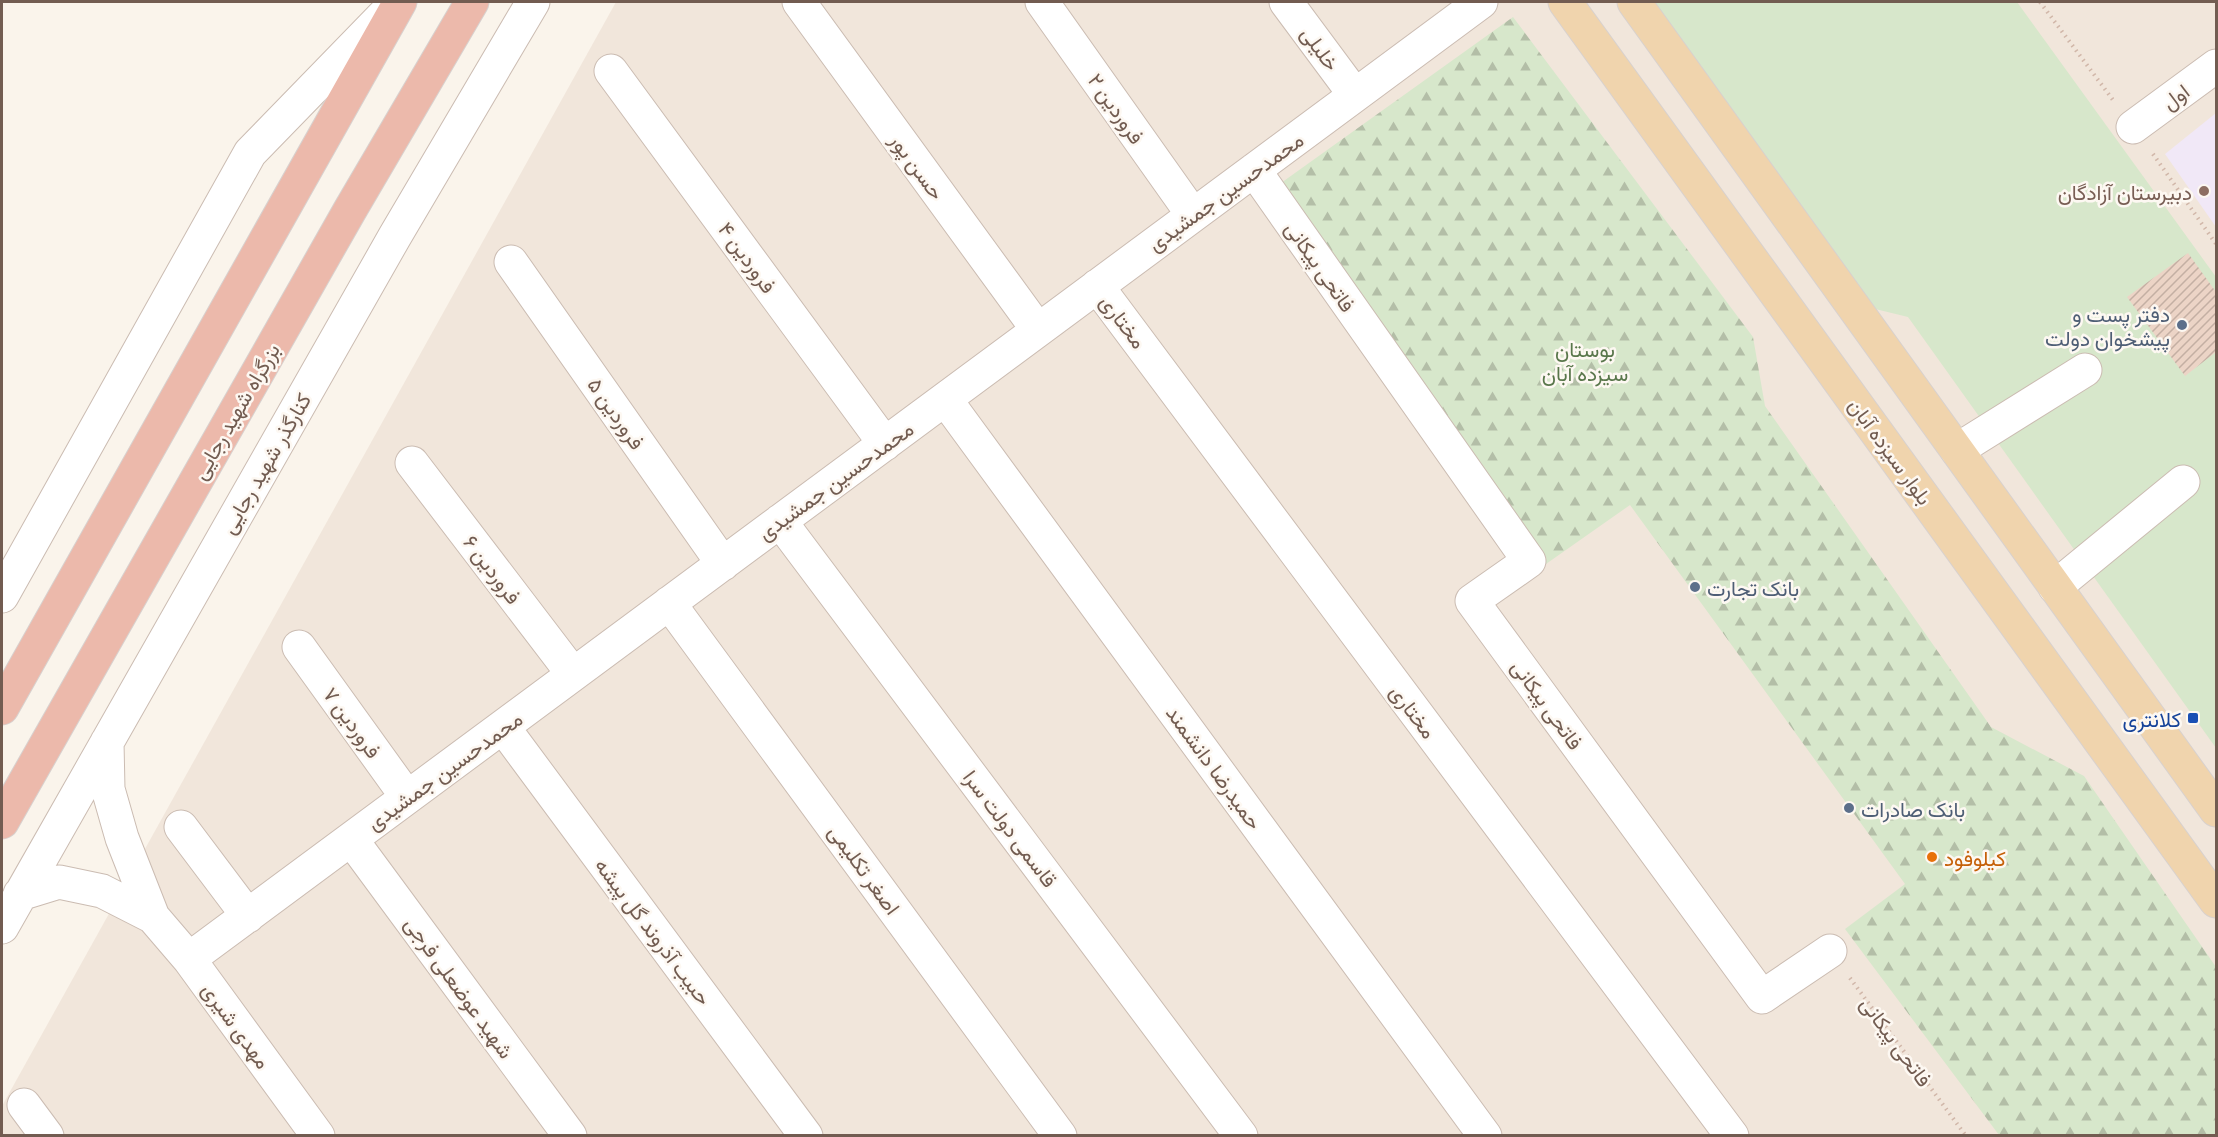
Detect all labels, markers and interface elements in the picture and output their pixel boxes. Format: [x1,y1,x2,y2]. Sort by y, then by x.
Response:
street label: خلیلی [1296,21,1345,76]
street label: فروردین ۲ [1082,68,1150,149]
street label: اول [2156,78,2195,116]
street label: محمدحسین جمشیدی [1142,126,1308,257]
street label: حسن پور [883,127,950,206]
place label: دبیرستان آزادگان [2058,179,2192,206]
marker: دبیرستان آزادگان [2197,184,2211,198]
street label: فاتحی پیکانی [1278,216,1361,318]
street label: فروردین ۴ [712,217,782,298]
street label: مختاری [1094,289,1152,354]
place label: دفتر پست و پیشخوان دولت [2045,301,2170,353]
marker: دفتر پست و پیشخوان دولت [2175,318,2189,332]
park label: بوستان سیزده آبان [1542,336,1628,387]
street label: بزرگراه شهید رجایی [186,338,286,485]
street label: فروردین ۵ [582,372,651,455]
street label: کنارگذر شهید رجایی [215,388,317,539]
street label: بلوار سیزده آبان [1842,393,1938,510]
street label: محمدحسین جمشیدی [752,415,918,546]
street label: فروردین ۶ [457,530,527,610]
place label: بانک تجارت [1707,575,1799,602]
marker: بانک تجارت [1688,580,1702,594]
street label: فاتحی پیکانی [1505,654,1589,756]
street label: مختاری [1384,679,1442,744]
street label: فروردین ۷ [317,682,387,764]
street label: حمیدرضا دانشمند [1160,700,1268,835]
street label: محمدحسین جمشیدی [361,705,527,836]
place label: کلانتری [2123,706,2181,733]
marker: کلانتری [2186,711,2200,725]
street label: قاسمی دولت سرا [957,765,1063,893]
place label: بانک صادرات [1861,796,1965,823]
marker: بانک صادرات [1842,801,1856,815]
street label: اصغر تکلیمی [822,819,906,920]
place label: کیلوفود [1944,845,2006,872]
marker: کیلوفود [1925,850,1939,864]
street label: حبیب آذروند گل پیشه [588,853,717,1011]
street label: شهید عوضعلی فرجی [399,911,520,1064]
street label: مهدی شیری [196,977,277,1074]
street label: فاتحی پیکانی [1854,991,1938,1093]

